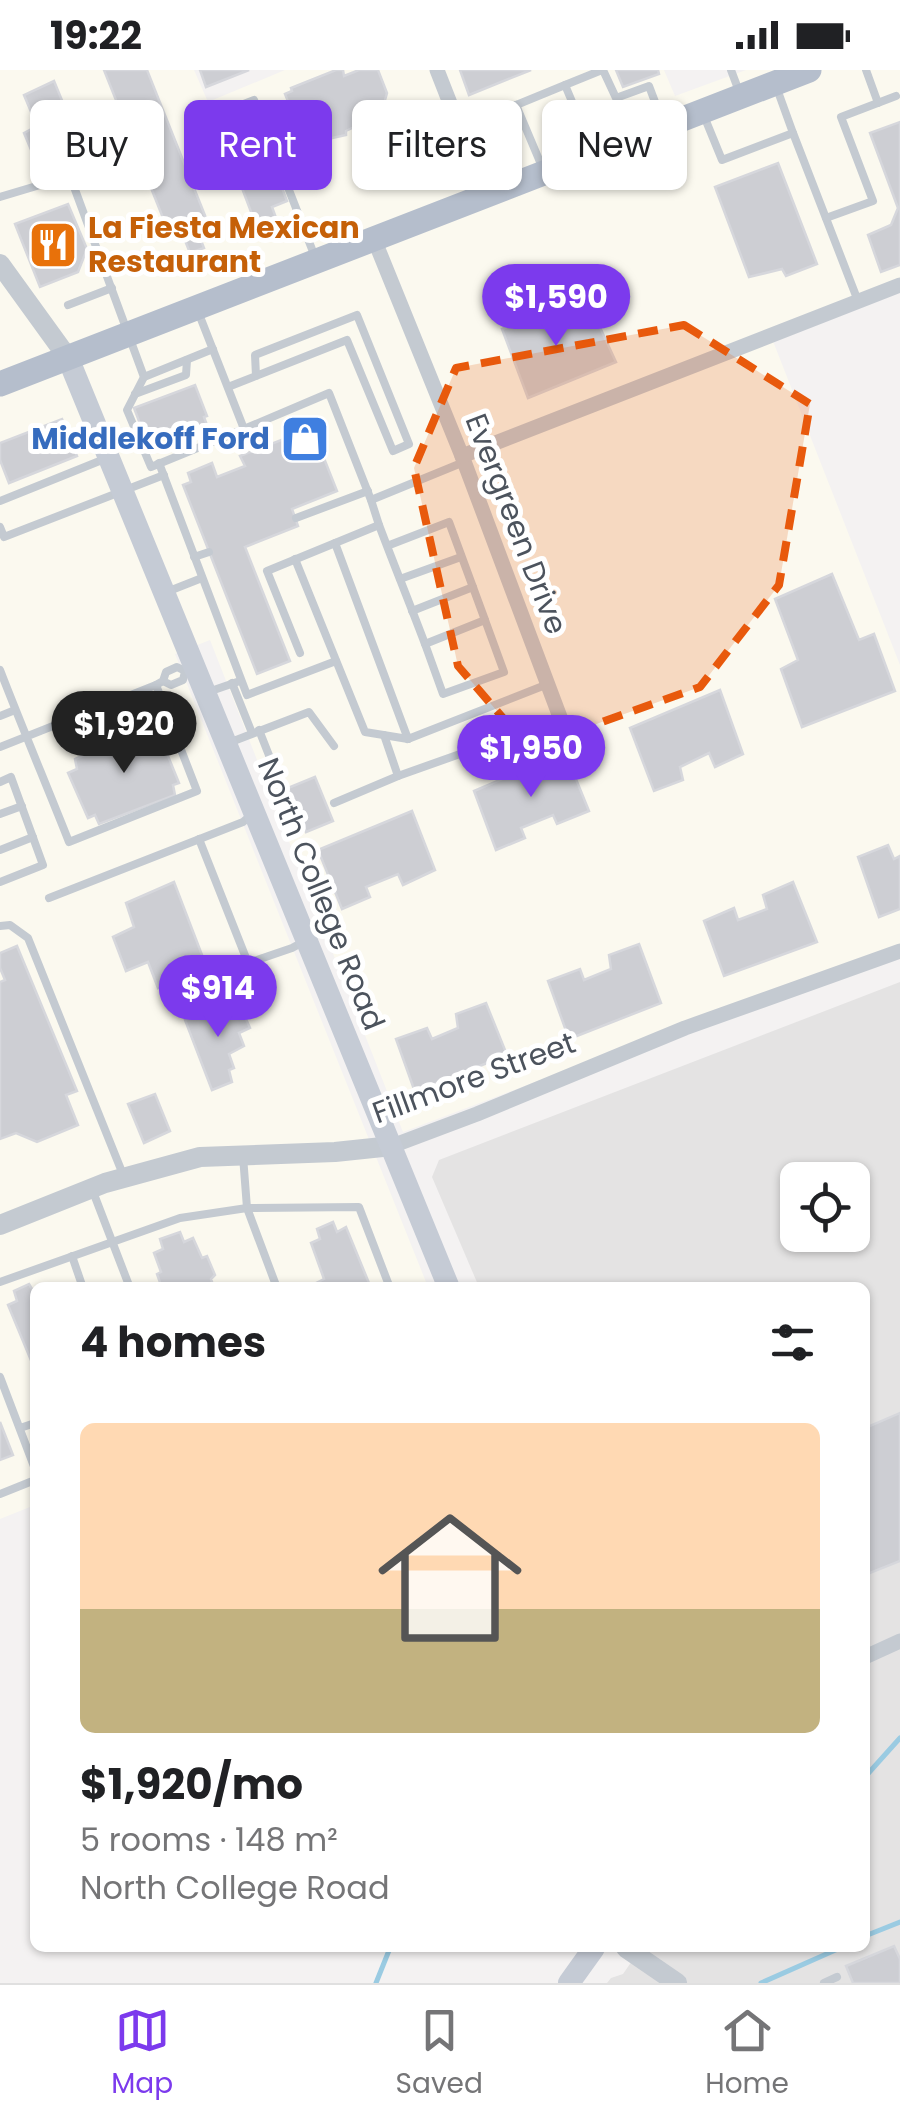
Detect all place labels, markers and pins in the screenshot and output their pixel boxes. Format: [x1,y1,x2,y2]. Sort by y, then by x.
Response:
place label: La Fiesta Mexican Restaurant [88,206,360,283]
restaurant icon: La Fiesta Mexican Restaurant [27,219,79,271]
pin: $1,590 [475,264,637,349]
shop icon: Middlekoff Ford [279,413,331,465]
place label: Middlekoff Ford [31,417,270,460]
pin: $1,920 [43,691,205,776]
pin: $1,950 [450,715,612,800]
pin: $914 [159,955,277,1040]

